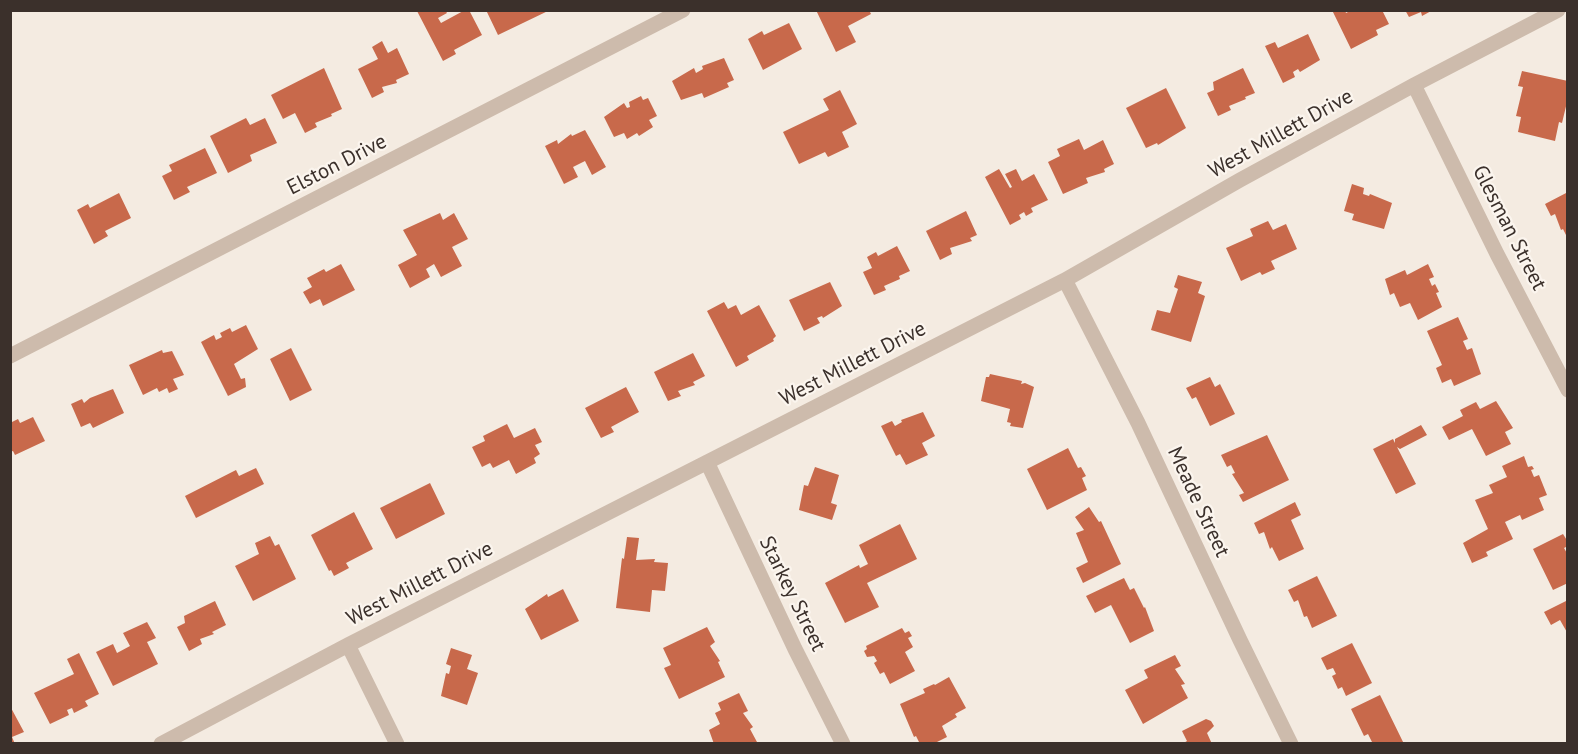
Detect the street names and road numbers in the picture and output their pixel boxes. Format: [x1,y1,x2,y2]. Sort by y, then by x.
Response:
street label: West Millett Drive [1205,84,1357,184]
street label: Elston Drive [283,129,391,201]
street label: Glesman Street [1467,161,1551,295]
street label: West Millett Drive [776,316,930,412]
street label: Meade Street [1161,443,1235,561]
street label: Starkey Street [753,532,831,656]
street label: West Millett Drive [343,536,497,632]

